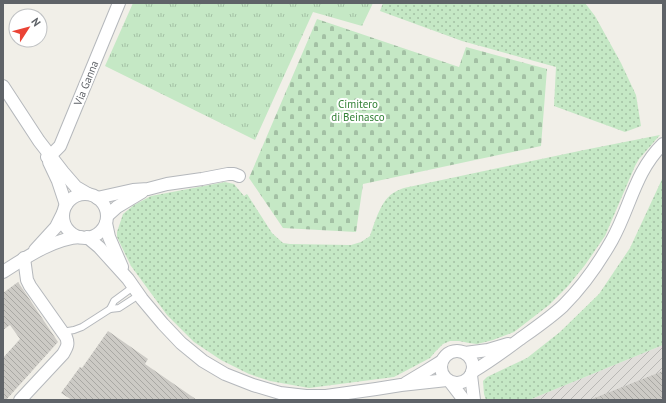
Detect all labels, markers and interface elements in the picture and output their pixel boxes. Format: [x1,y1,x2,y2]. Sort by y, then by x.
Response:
north arrow [8,8,48,48]
text: N [28,15,44,29]
street label: Via Ganna [70,58,101,108]
park label: Cimitero di Beinasco [331,97,385,124]

